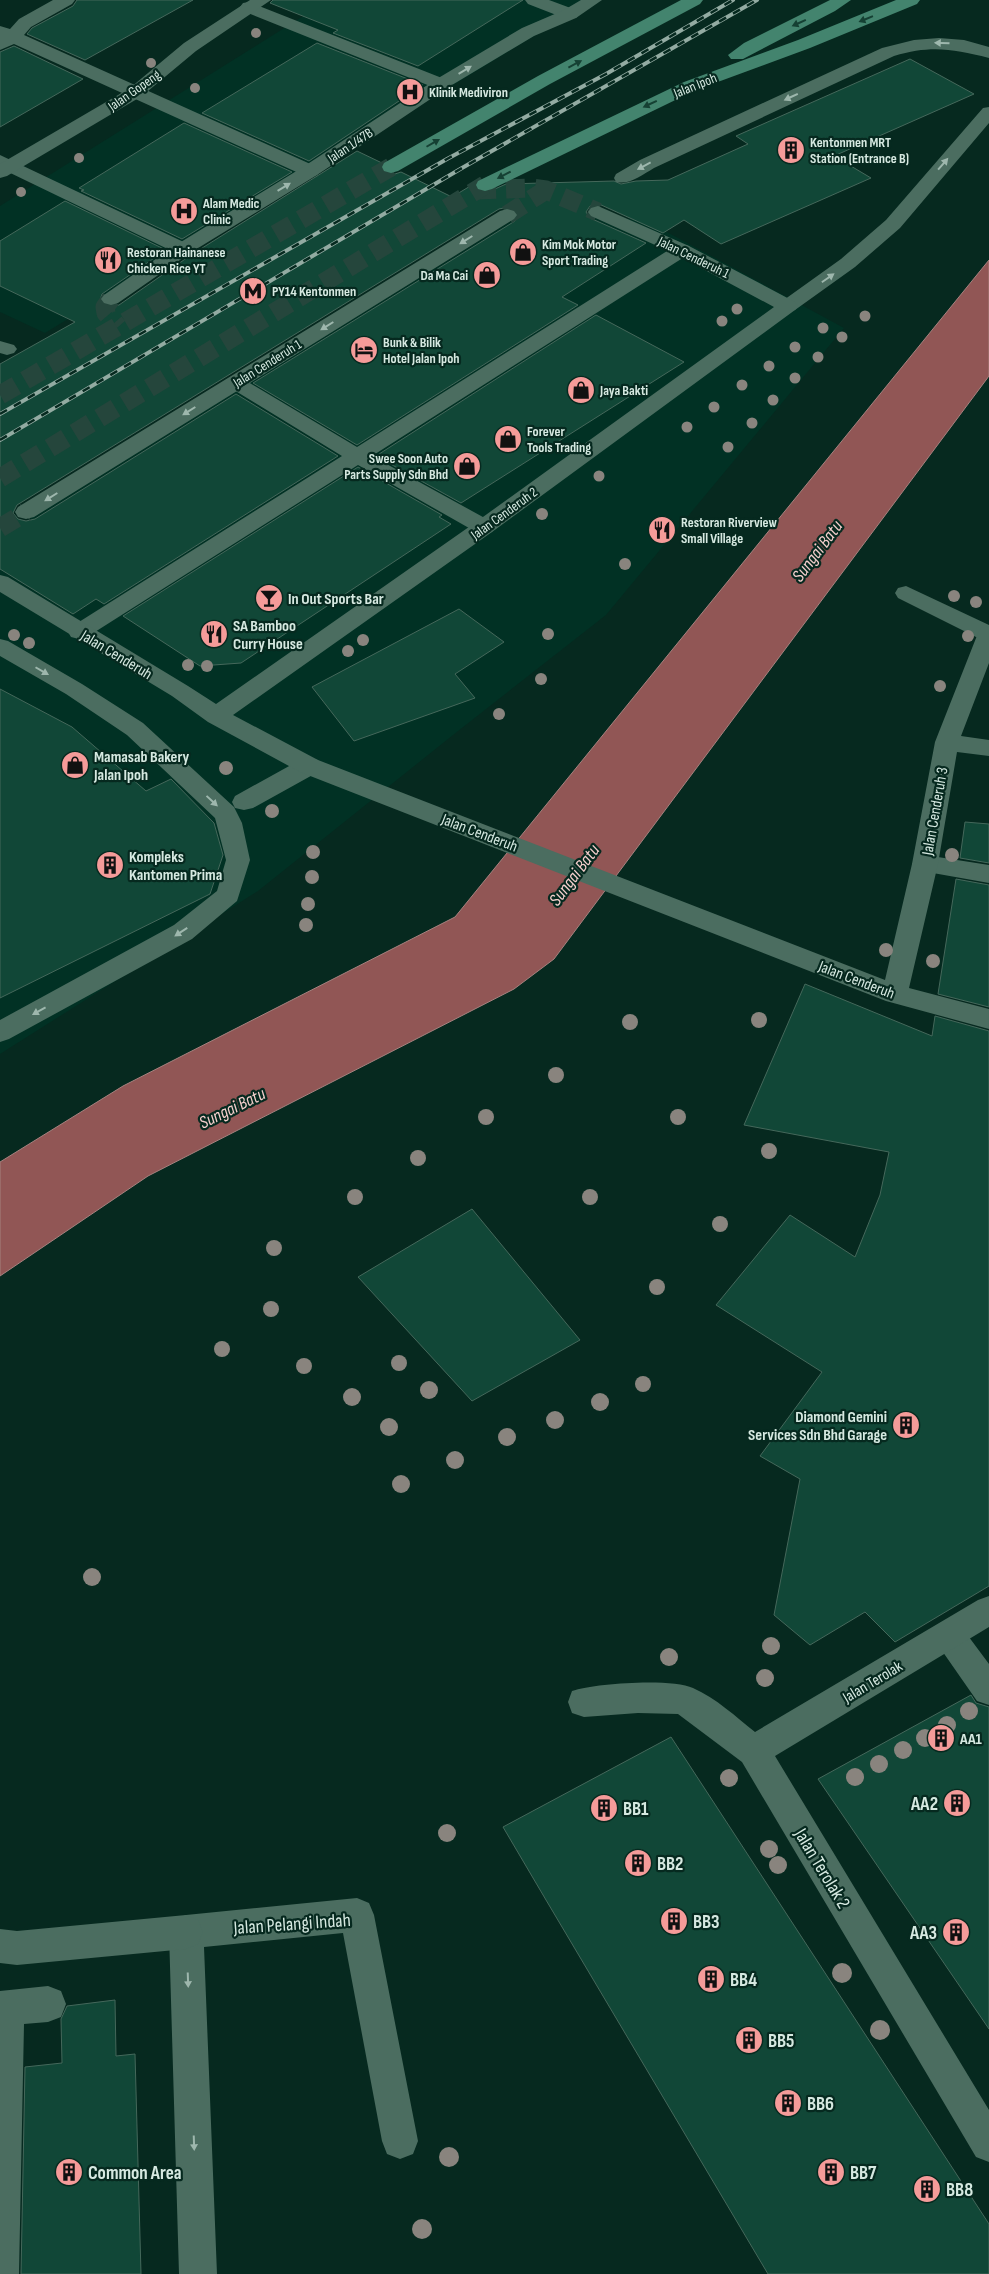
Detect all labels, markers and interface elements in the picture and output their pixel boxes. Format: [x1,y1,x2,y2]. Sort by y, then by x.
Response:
one-way arrow [859,16,873,24]
one-way arrow [792,19,806,27]
one-way arrow [933,39,949,47]
one-way arrow [568,60,582,68]
street label: Jalan Gopeng [104,66,164,115]
one-way arrow [458,66,471,75]
street label: Jalan Ipoh [670,69,719,102]
hospital icon: Klinik Mediviron [395,77,425,107]
place label: Klinik Mediviron [429,84,508,101]
one-way arrow [784,94,798,102]
one-way arrow [643,101,657,109]
street label: Jalan 1/47B [324,124,376,167]
place label: Kentonmen MRT Station (Entrance B) [810,134,909,167]
building icon: Kentonmen MRT Station (Entrance B) [776,135,806,165]
one-way arrow [427,138,440,147]
one-way arrow [938,158,949,171]
one-way arrow [637,162,650,171]
one-way arrow [496,171,511,179]
one-way arrow [278,183,291,192]
place label: Alam Medic Clinic [202,195,260,228]
hospital icon: Alam Medic Clinic [169,196,199,226]
street label: Jalan Cenderuh 1 [654,232,732,282]
one-way arrow [459,236,472,245]
place label: Kim Mok Motor Sport Trading [542,236,617,269]
shop icon: Kim Mok Motor Sport Trading [508,237,538,267]
place label: Restoran Hainanese Chicken Rice YT [127,244,226,277]
restaurant icon: Restoran Hainanese Chicken Rice YT [93,245,123,275]
shop icon: Da Ma Cai [472,260,502,290]
place label: Da Ma Cai [421,267,468,284]
one-way arrow [821,273,835,283]
metro station icon: PY14 Kentonmen [238,276,268,306]
place label: PY14 Kentonmen [272,283,356,300]
one-way arrow [321,321,334,330]
place label: Bunk & Bilik Hotel Jalan Ipoh [383,334,459,367]
hotel icon: Bunk & Bilik Hotel Jalan Ipoh [349,335,379,365]
street label: Jalan Cenderuh 1 [229,336,305,392]
shop icon: Jaya Bakti [566,375,596,405]
place label: Jaya Bakti [599,382,648,399]
one-way arrow [183,407,196,416]
place label: Forever Tools Trading [527,423,591,456]
shop icon: Forever Tools Trading [493,424,523,454]
place label: Swee Soon Auto Parts Supply Sdn Bhd [344,450,448,483]
shop icon: Swee Soon Auto Parts Supply Sdn Bhd [452,451,482,481]
street label: Jalan Cenderuh 2 [467,483,541,544]
one-way arrow [44,492,57,501]
place label: Restoran Riverview Small Village [681,514,778,547]
restaurant icon: Restoran Riverview Small Village [647,515,677,545]
water label: Sungai Batu [788,516,848,586]
bar icon: In Out Sports Bar [254,583,284,613]
place label: In Out Sports Bar [288,590,384,609]
place label: SA Bamboo Curry House [233,617,303,654]
restaurant icon: SA Bamboo Curry House [199,619,229,649]
street label: Jalan Cenderuh [76,626,155,684]
one-way arrow [36,666,49,675]
place label: Mamasab Bakery Jalan Ipoh [93,748,190,785]
shop icon: Mamasab Bakery Jalan Ipoh [60,750,90,780]
street label: Jalan Cenderuh 3 [918,766,953,858]
one-way arrow [206,795,218,807]
street label: Jalan Cenderuh [438,810,520,857]
water label: Sungai Batu [545,840,605,910]
place label: Kompleks Kantomen Prima [129,848,222,885]
building icon: Kompleks Kantomen Prima [95,850,125,880]
one-way arrow [175,927,188,937]
street label: Jalan Cenderuh [815,957,897,1004]
one-way arrow [32,1007,47,1015]
water label: Sungai Batu [196,1083,269,1133]
place label: Diamond Gemini Services Sdn Bhd Garage [748,1408,887,1445]
building icon: Diamond Gemini Services Sdn Bhd Garage [891,1410,921,1440]
street label: Jalan Terolak [839,1657,906,1708]
building icon: AA1 [926,1723,956,1753]
place label: AA1 [959,1730,983,1749]
building icon: AA2 [942,1788,972,1818]
building icon: BB1 [589,1793,619,1823]
place label: AA2 [910,1793,938,1816]
place label: BB1 [623,1798,649,1821]
street label: Jalan Terolak 2 [788,1824,855,1913]
building icon: BB2 [623,1848,653,1878]
place label: BB2 [657,1853,683,1876]
building icon: BB3 [659,1906,689,1936]
street label: Jalan Pelangi Indah [232,1909,351,1940]
place label: BB3 [693,1911,720,1934]
building icon: AA3 [941,1917,971,1947]
place label: AA3 [909,1922,937,1945]
building icon: BB4 [696,1964,726,1994]
place label: BB4 [730,1969,757,1992]
one-way arrow [184,1973,192,1989]
building icon: BB5 [734,2025,764,2055]
place label: BB5 [768,2030,794,2053]
building icon: BB6 [773,2088,803,2118]
place label: BB6 [807,2093,834,2116]
one-way arrow [190,2135,198,2151]
building icon: Common Area [54,2157,84,2187]
building icon: BB7 [816,2157,846,2187]
place label: Common Area [88,2162,182,2185]
place label: BB7 [850,2162,877,2185]
building icon: BB8 [912,2174,942,2204]
place label: BB8 [946,2179,973,2202]

